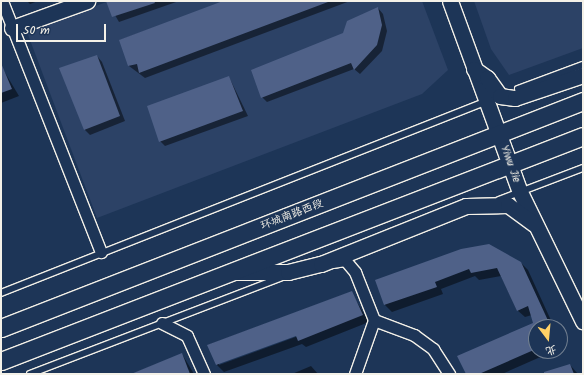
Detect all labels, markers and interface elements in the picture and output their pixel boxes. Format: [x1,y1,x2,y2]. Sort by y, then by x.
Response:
scale bar [18,16,108,42]
text: 50 m [23,21,50,40]
street label: Yiwu Jie [497,144,523,184]
street label: 环城南路西段 [259,197,325,233]
north arrow [528,319,568,359]
text: 北 [543,339,559,360]

